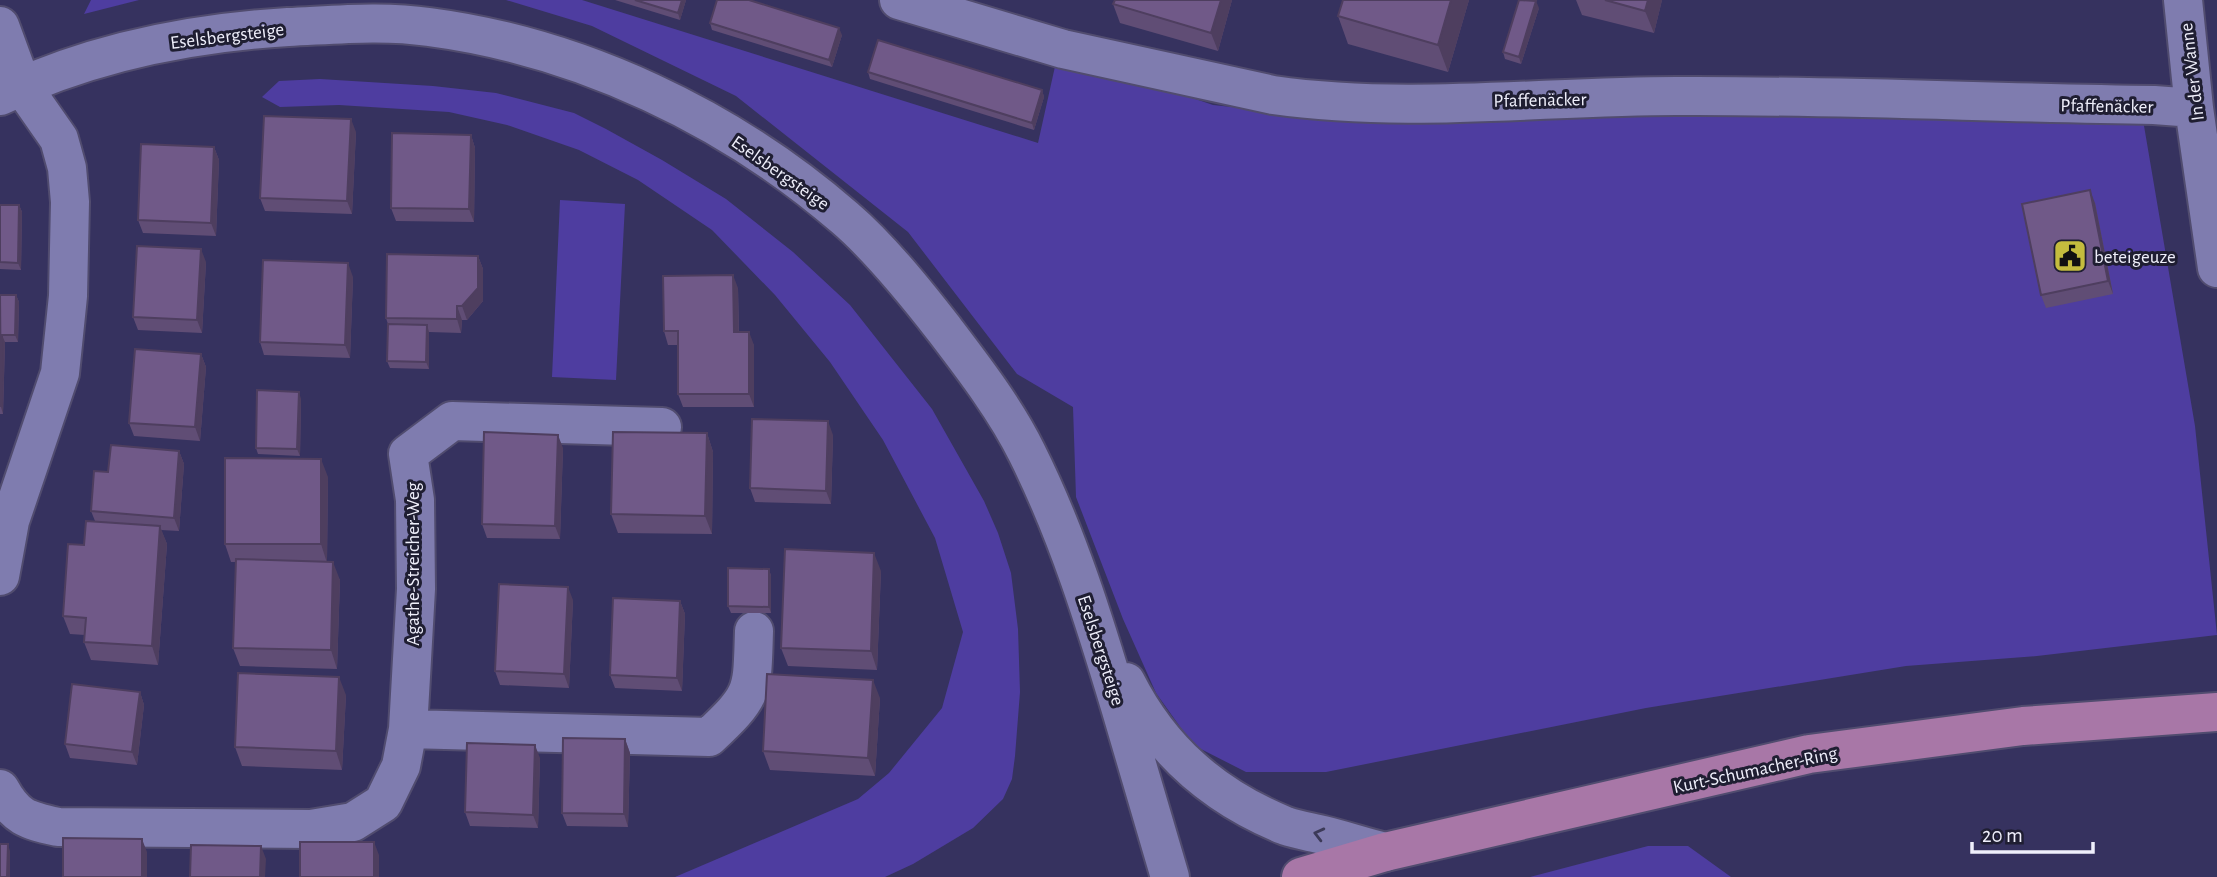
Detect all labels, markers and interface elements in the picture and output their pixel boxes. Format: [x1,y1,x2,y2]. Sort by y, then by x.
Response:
street label: Eselsbergsteige [169,20,285,53]
street label: In der Wanne [2177,22,2208,122]
street label: Pfaffenäcker [1493,90,1587,111]
street label: Pfaffenäcker [2060,96,2154,117]
street label: Eselsbergsteige [728,133,833,214]
public building icon: beteigeuze [2051,237,2089,275]
place label: beteigeuze [2094,248,2176,267]
street label: Agathe-Streicher-Weg [404,482,423,646]
street label: Eselsbergsteige [1074,593,1127,708]
street label: Kurt-Schumacher-Ring [1671,744,1840,797]
scale bar [1972,810,2093,854]
text: 20 m [1982,825,2023,846]
one-way arrow [1314,828,1326,842]

